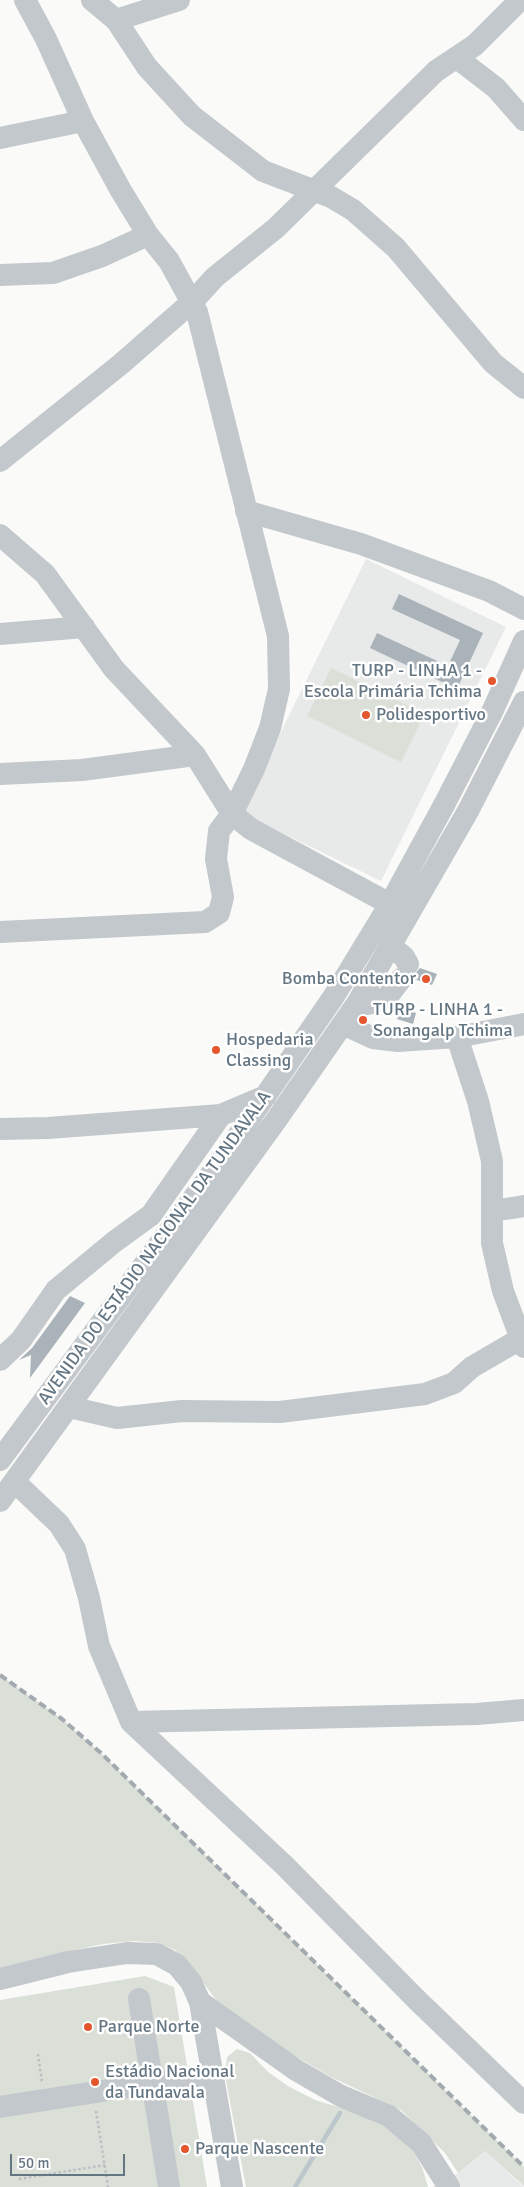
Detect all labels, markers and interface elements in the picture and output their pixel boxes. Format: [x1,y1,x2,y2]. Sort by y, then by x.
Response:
place label: TURP - LINHA 1 - Escola Primária Tchima [304,660,482,702]
marker: TURP - LINHA 1 - Escola Primária Tchima [486,675,498,687]
place label: Polidesportivo [376,704,486,726]
marker: Polidesportivo [360,709,372,721]
place label: Bomba Contentor [282,968,416,990]
marker: Bomba Contentor [420,973,432,985]
place label: TURP - LINHA 1 - Sonangalp Tchima [373,999,513,1042]
marker: TURP - LINHA 1 - Sonangalp Tchima [357,1014,369,1026]
place label: Hospedaria Classing [226,1029,314,1072]
marker: Hospedaria Classing [210,1044,222,1056]
street label: AVENIDA DO ESTÁDIO NACIONAL DA TUNDAVALA [34,1087,276,1409]
place label: Parque Norte [98,2016,199,2038]
marker: Parque Norte [82,2021,94,2033]
place label: Estádio Nacional da Tundavala [105,2061,235,2104]
marker: Estádio Nacional da Tundavala [89,2076,101,2088]
place label: Parque Nascente [195,2138,324,2160]
marker: Parque Nascente [179,2143,191,2155]
scale bar [12,2144,128,2176]
text: 50 m [18,2154,49,2172]

